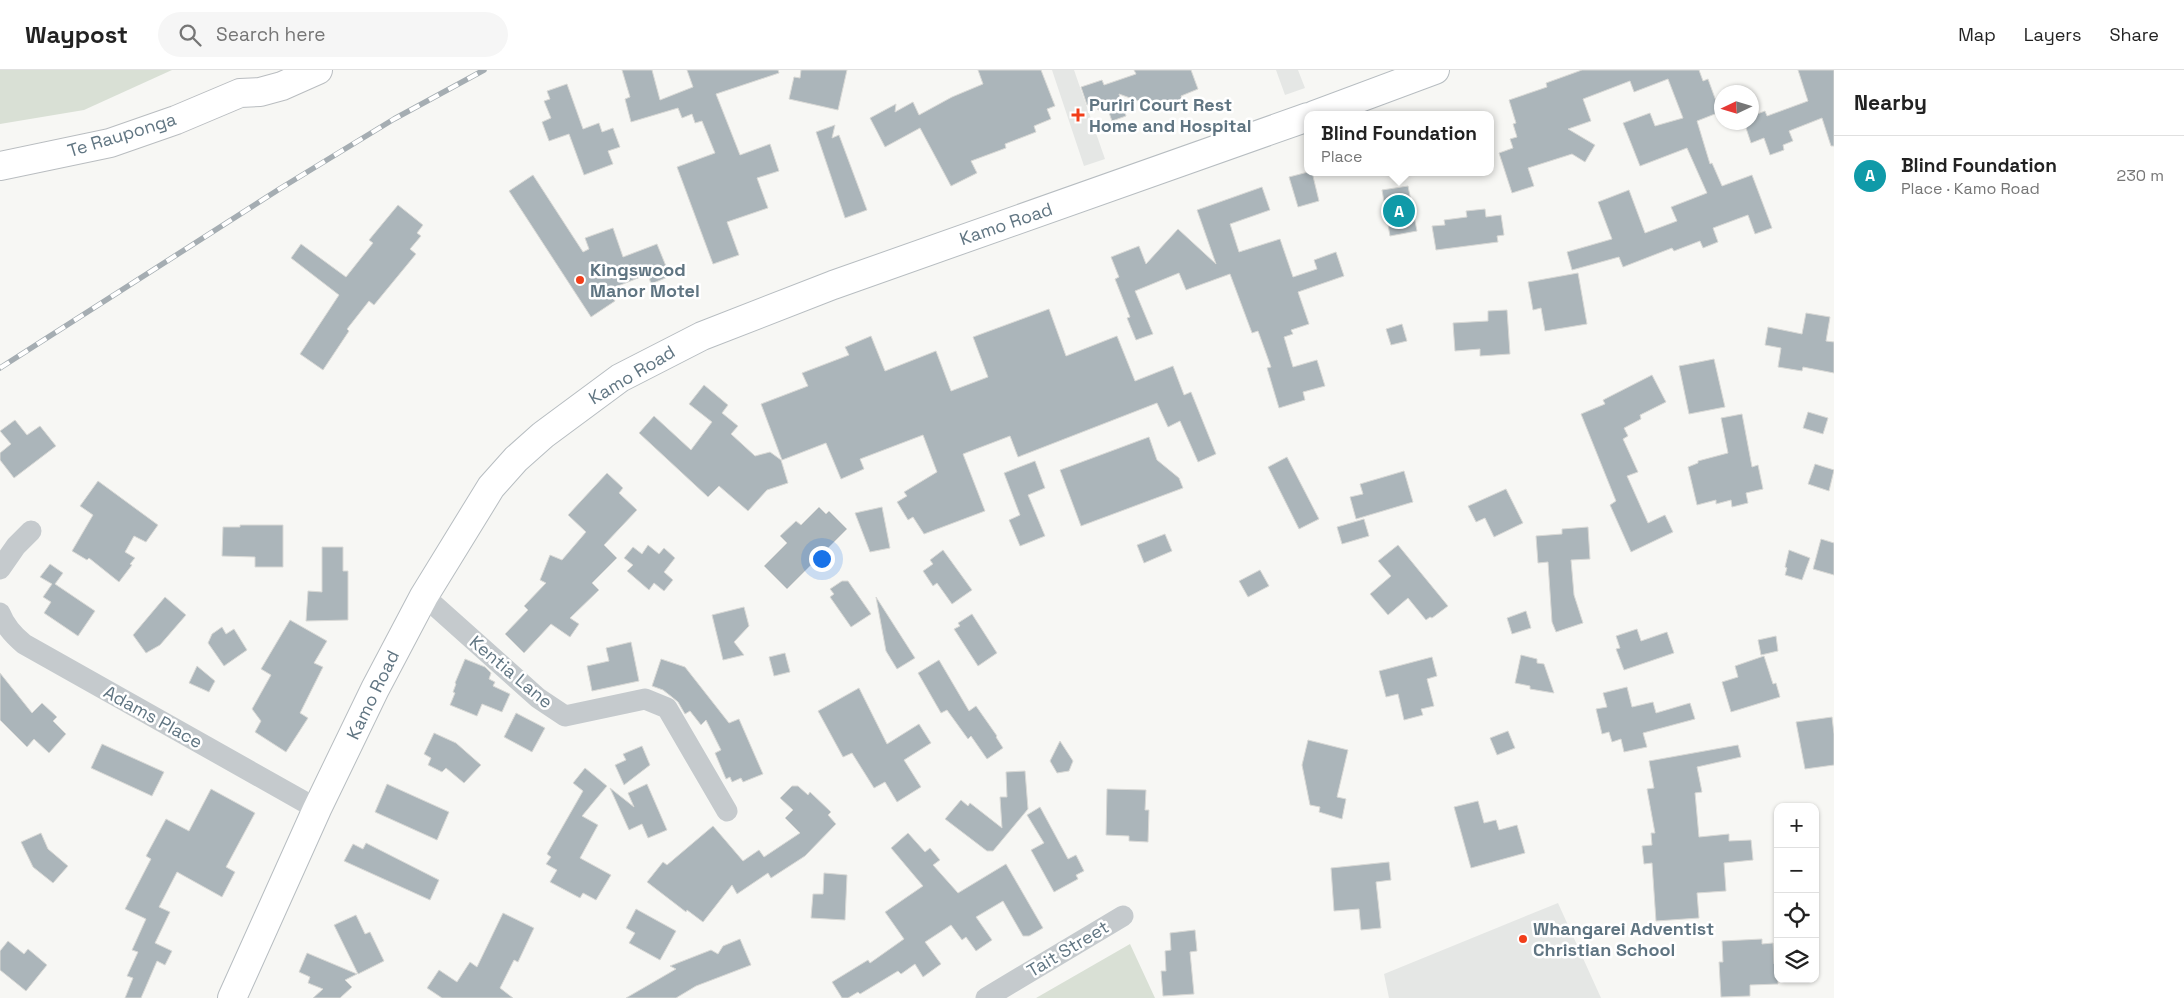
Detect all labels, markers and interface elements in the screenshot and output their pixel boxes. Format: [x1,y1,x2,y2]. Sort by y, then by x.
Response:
search box [158,12,508,57]
text: Waypost [25,19,128,50]
icon: search [176,21,204,49]
text: Search here [216,22,326,47]
text: Map [1958,23,1996,46]
text: Layers [2024,23,2081,46]
text: Share [2109,23,2159,46]
north arrow [1714,85,1759,130]
text: Nearby [1854,89,1927,116]
place label: Puriri Court Rest Home and Hospital [1089,93,1252,137]
street label: Te Rauponga [65,107,179,162]
marker: Puriri Court Rest Home and Hospital [1071,108,1085,122]
popup [1304,111,1494,176]
text: Blind Foundation [1321,121,1477,146]
text: Place [1321,146,1363,167]
text: Blind Foundation [1901,153,2057,178]
text: A [1865,165,1875,186]
text: 230 m [2117,165,2164,186]
text: Place · Kamo Road [1901,178,2040,199]
pin: A [1383,192,1415,230]
street label: Kamo Road [956,197,1055,250]
place label: Kingswood Manor Motel [590,258,700,302]
marker: Kingswood Manor Motel [574,274,586,286]
street label: Kamo Road [584,340,679,409]
your location [809,546,835,572]
street label: Kentia Lane [465,630,558,713]
street label: Kamo Road [341,646,404,743]
street label: Adams Place [100,680,207,753]
map controls [1774,803,1819,983]
button: + [1774,803,1819,848]
button: − [1774,848,1819,893]
button: locate [1774,893,1819,938]
street label: Tait Street [1023,915,1113,982]
place label: Whangarei Adventist Christian School [1533,917,1714,961]
marker: Whangarei Adventist Christian School [1517,933,1529,945]
button: layers [1774,938,1819,983]

